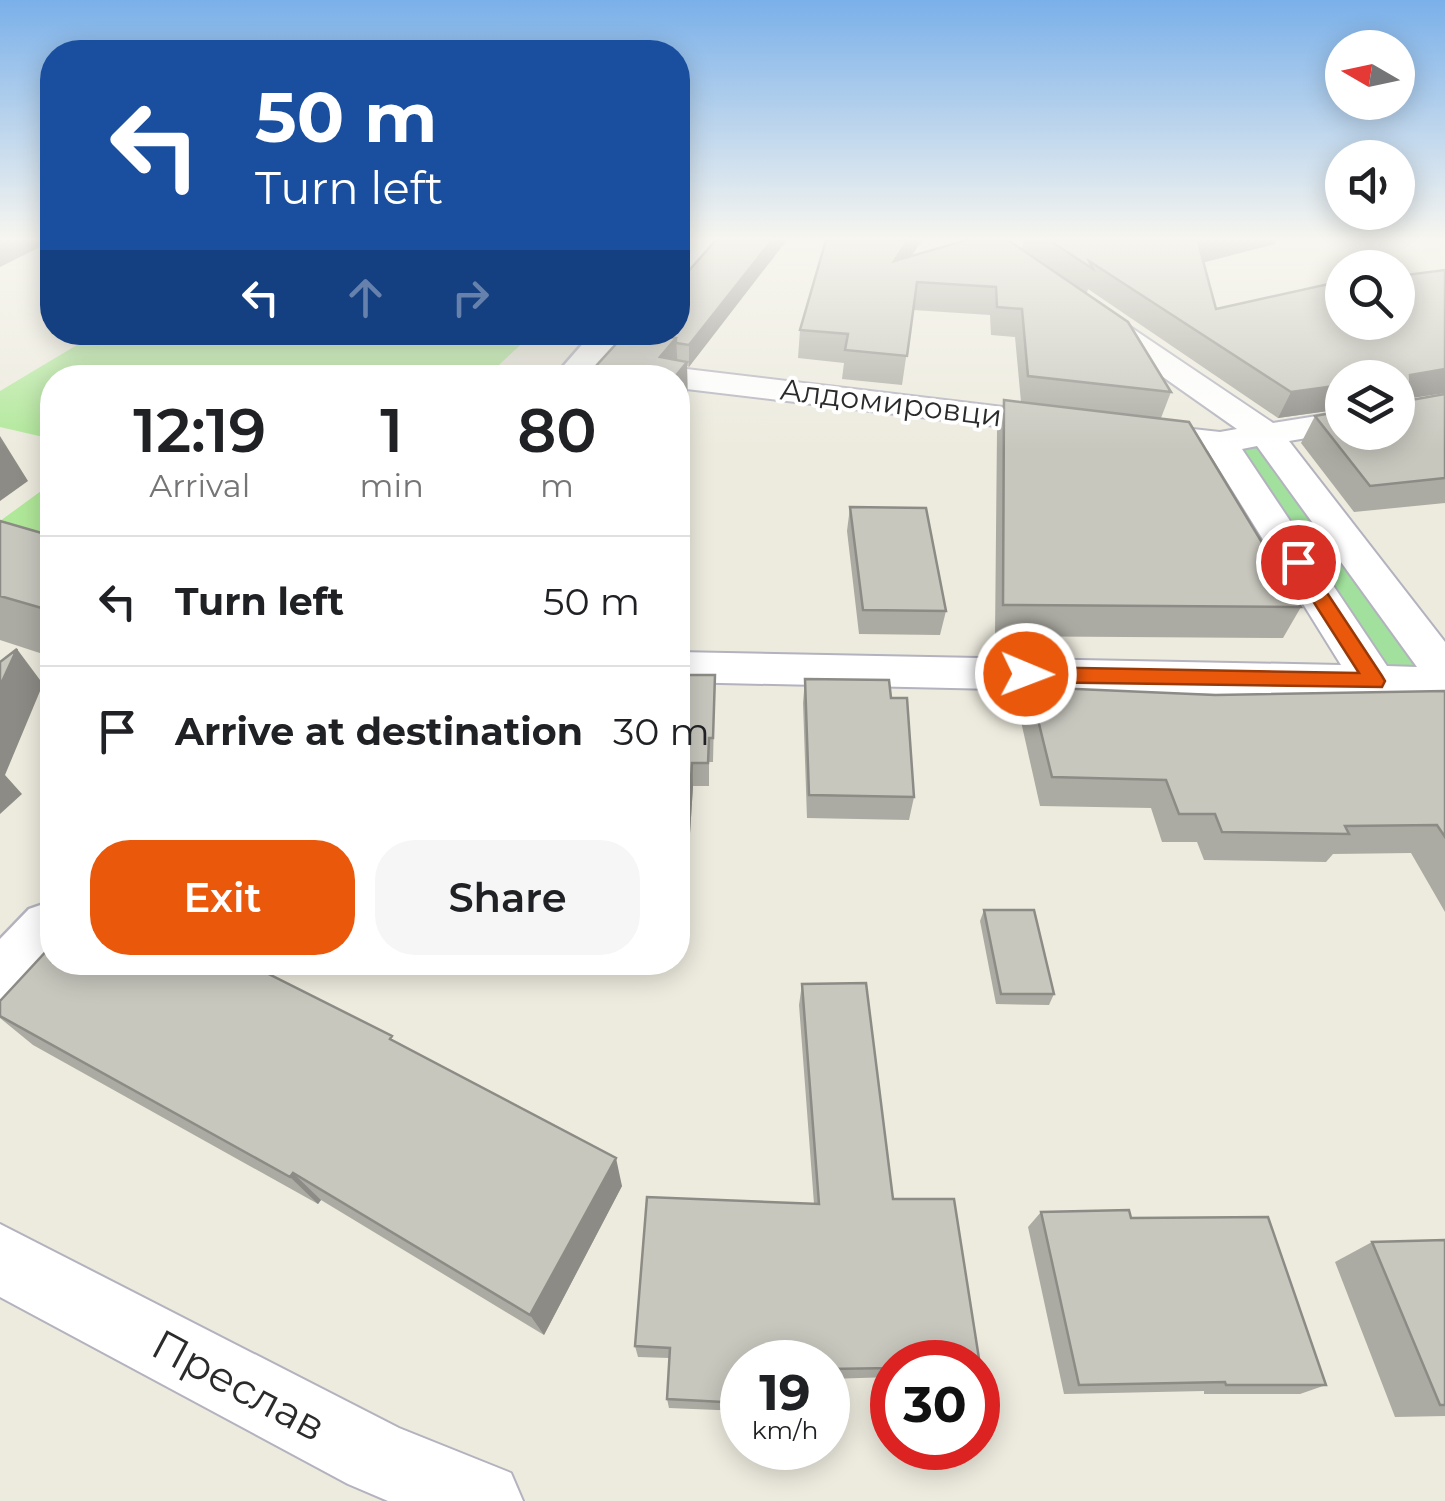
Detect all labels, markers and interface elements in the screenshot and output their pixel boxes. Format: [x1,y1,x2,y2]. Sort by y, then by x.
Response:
north arrow [1325,30,1415,120]
map controls [1325,30,1415,450]
text: 50 m [255,74,437,160]
icon: left [90,80,220,210]
button: sound [1325,140,1415,230]
text: Turn left [255,160,443,215]
button: search [1325,250,1415,340]
icon: left [233,270,288,325]
icon: ahead [338,270,393,325]
icon: right [443,270,498,325]
button: layers [1325,360,1415,450]
street label: Алдомировци [778,371,1004,434]
text: 12:19 [133,394,266,467]
text: 1 [380,394,403,467]
text: 80 [517,394,597,467]
text: Arrival [149,466,250,505]
text: min [360,466,424,505]
text: m [540,466,574,505]
pin [1256,520,1341,605]
icon: arrive [1271,535,1326,590]
icon: left [90,574,145,629]
text: Turn left [175,578,344,625]
text: 50 m [543,578,640,625]
position arrow [974,622,1078,726]
icon: arrive [90,704,145,759]
text: Arrive at destination [175,708,583,755]
text: 30 m [613,708,710,755]
button: Exit [90,840,355,955]
button: Share [375,840,640,955]
street label: Преслав [143,1318,335,1452]
speed limit sign: 30 [870,1340,1000,1470]
text: 19 [759,1362,811,1423]
text: km/h [752,1415,818,1445]

